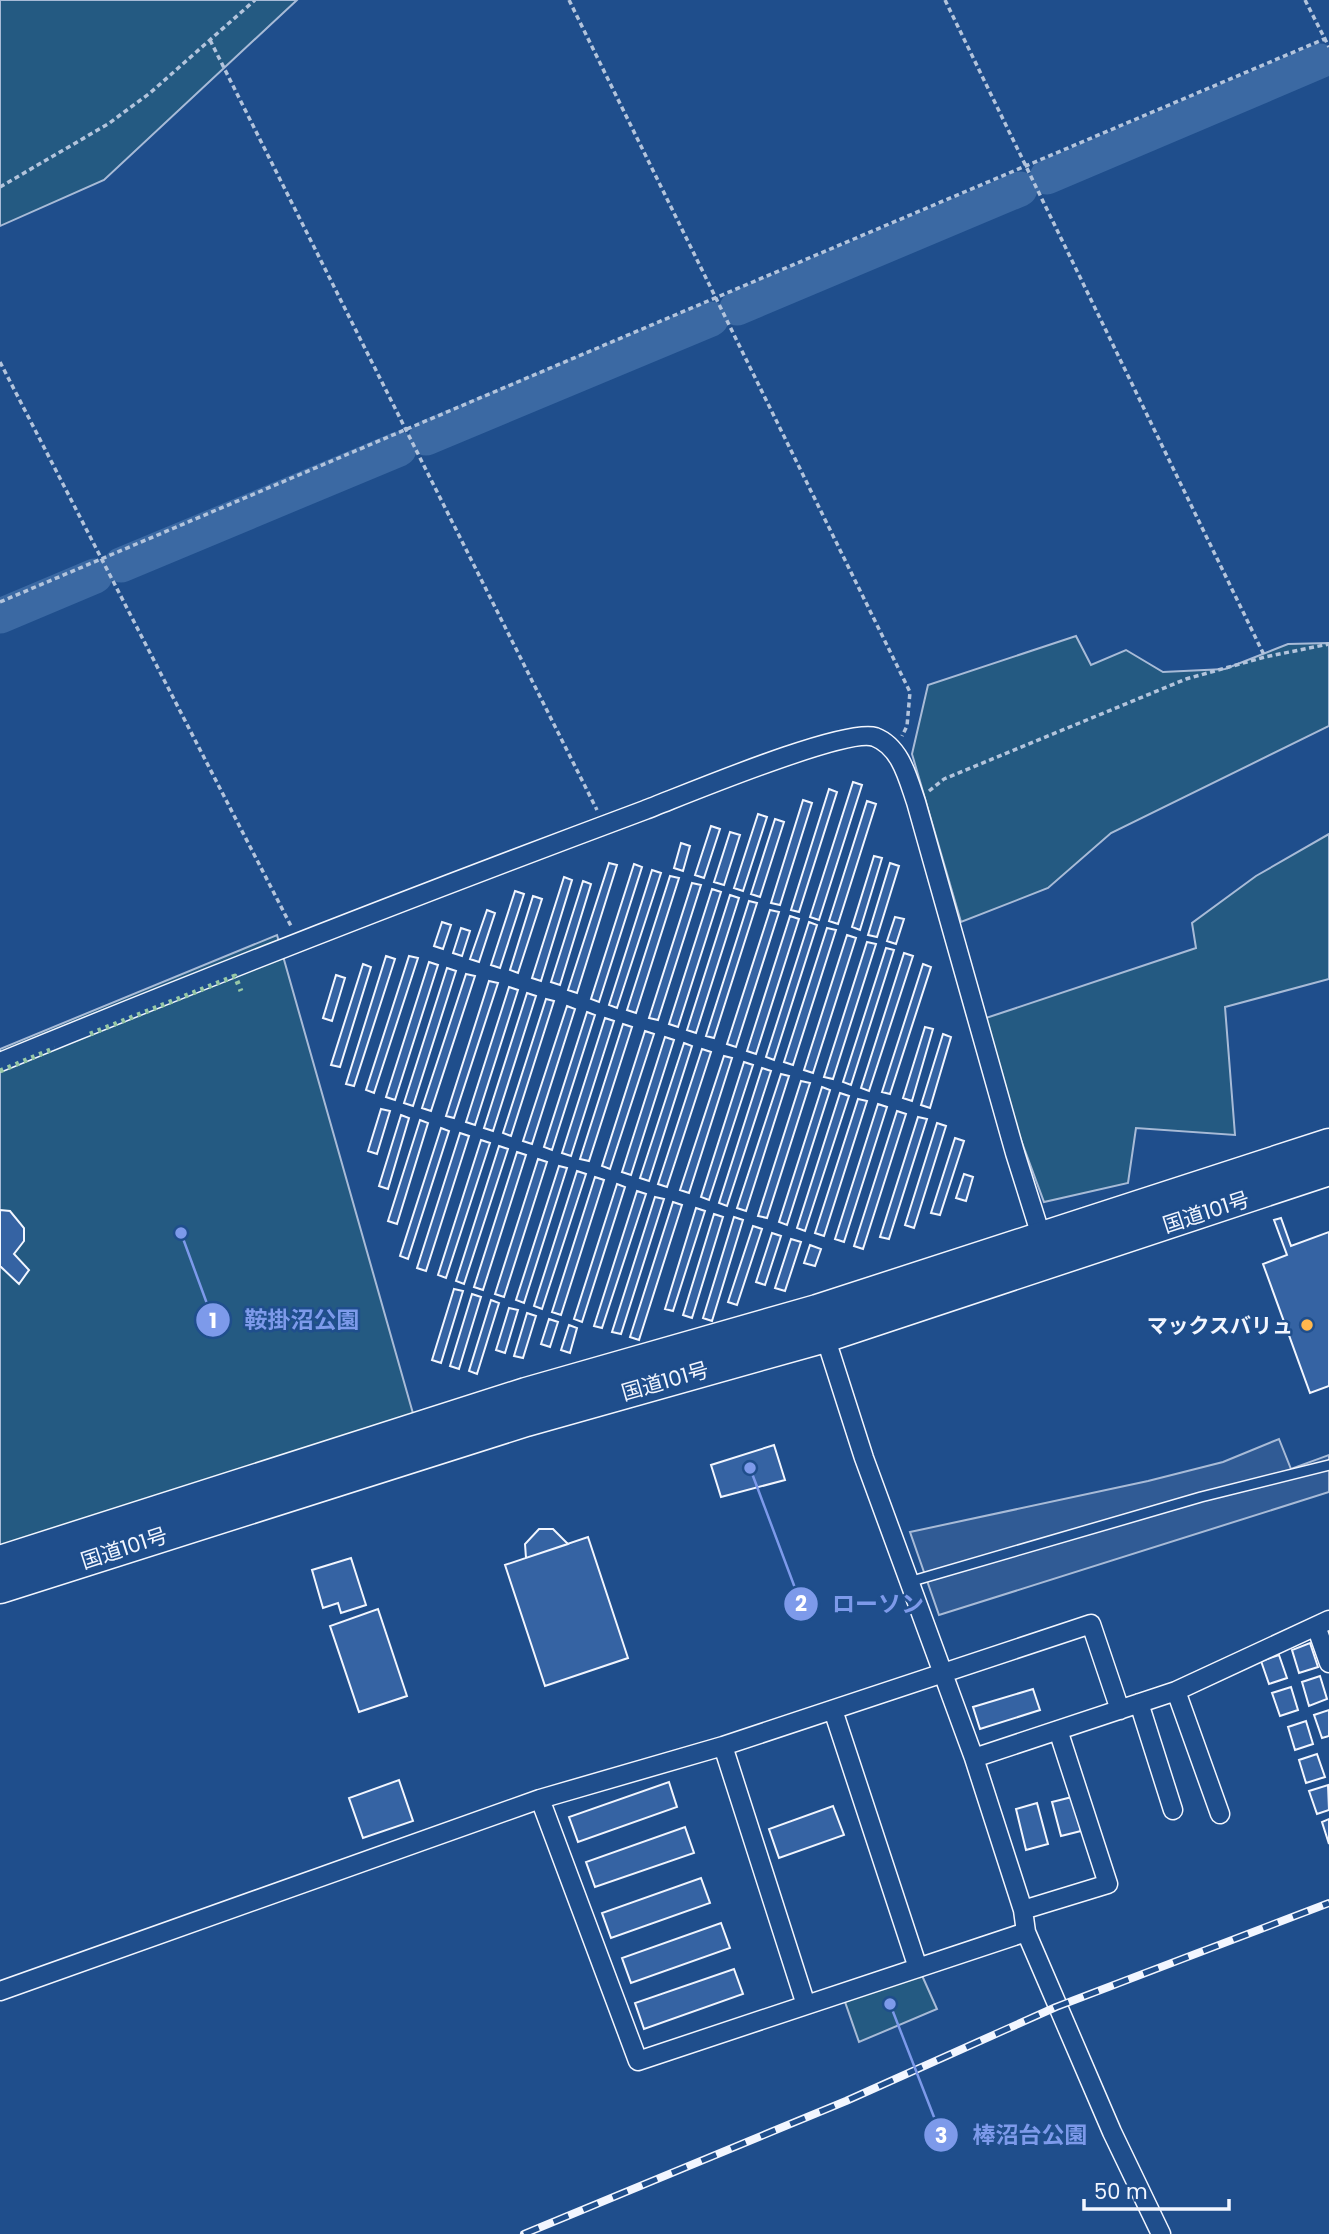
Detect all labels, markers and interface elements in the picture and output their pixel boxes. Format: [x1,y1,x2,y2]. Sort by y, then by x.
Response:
street label: 国道101号 [1159,1184,1253,1240]
callout: 鞍掛沼公園 [196,1298,374,1342]
text: 鞍掛沼公園 [245,1304,360,1336]
text: 1 [209,1306,217,1335]
place label: マックスバリュ [1147,1311,1293,1340]
marker: マックスバリュ [1299,1317,1315,1333]
street label: 国道101号 [618,1355,712,1407]
street label: 国道101号 [77,1520,171,1576]
callout: ローソン [783,1582,938,1626]
text: ローソン [832,1588,924,1620]
text: 2 [795,1589,807,1618]
callout: 棒沼台公園 [923,2113,1101,2157]
text: 棒沼台公園 [973,2119,1088,2151]
text: 3 [935,2121,947,2150]
scale bar [1084,2168,1229,2212]
text: 50 m [1094,2177,1148,2206]

